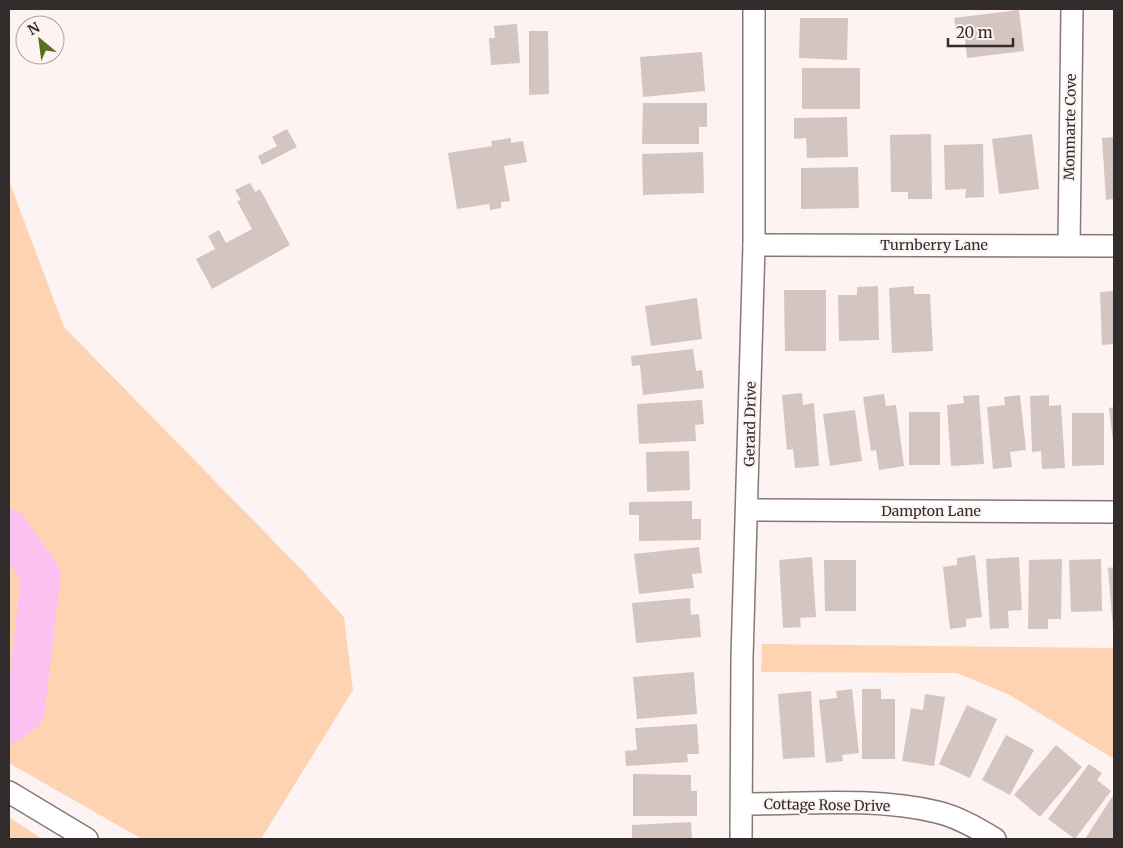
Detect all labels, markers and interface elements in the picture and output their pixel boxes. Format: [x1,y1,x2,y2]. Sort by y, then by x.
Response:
north arrow [15,15,65,65]
scale bar [948,15,1013,47]
text: N [24,18,43,39]
text: 20 m [956,23,993,42]
street label: Monmarte Cove [1060,73,1080,181]
street label: Turnberry Lane [880,236,988,254]
street label: Gerard Drive [740,381,760,467]
street label: Dampton Lane [881,502,981,520]
street label: Cottage Rose Drive [764,795,890,815]

